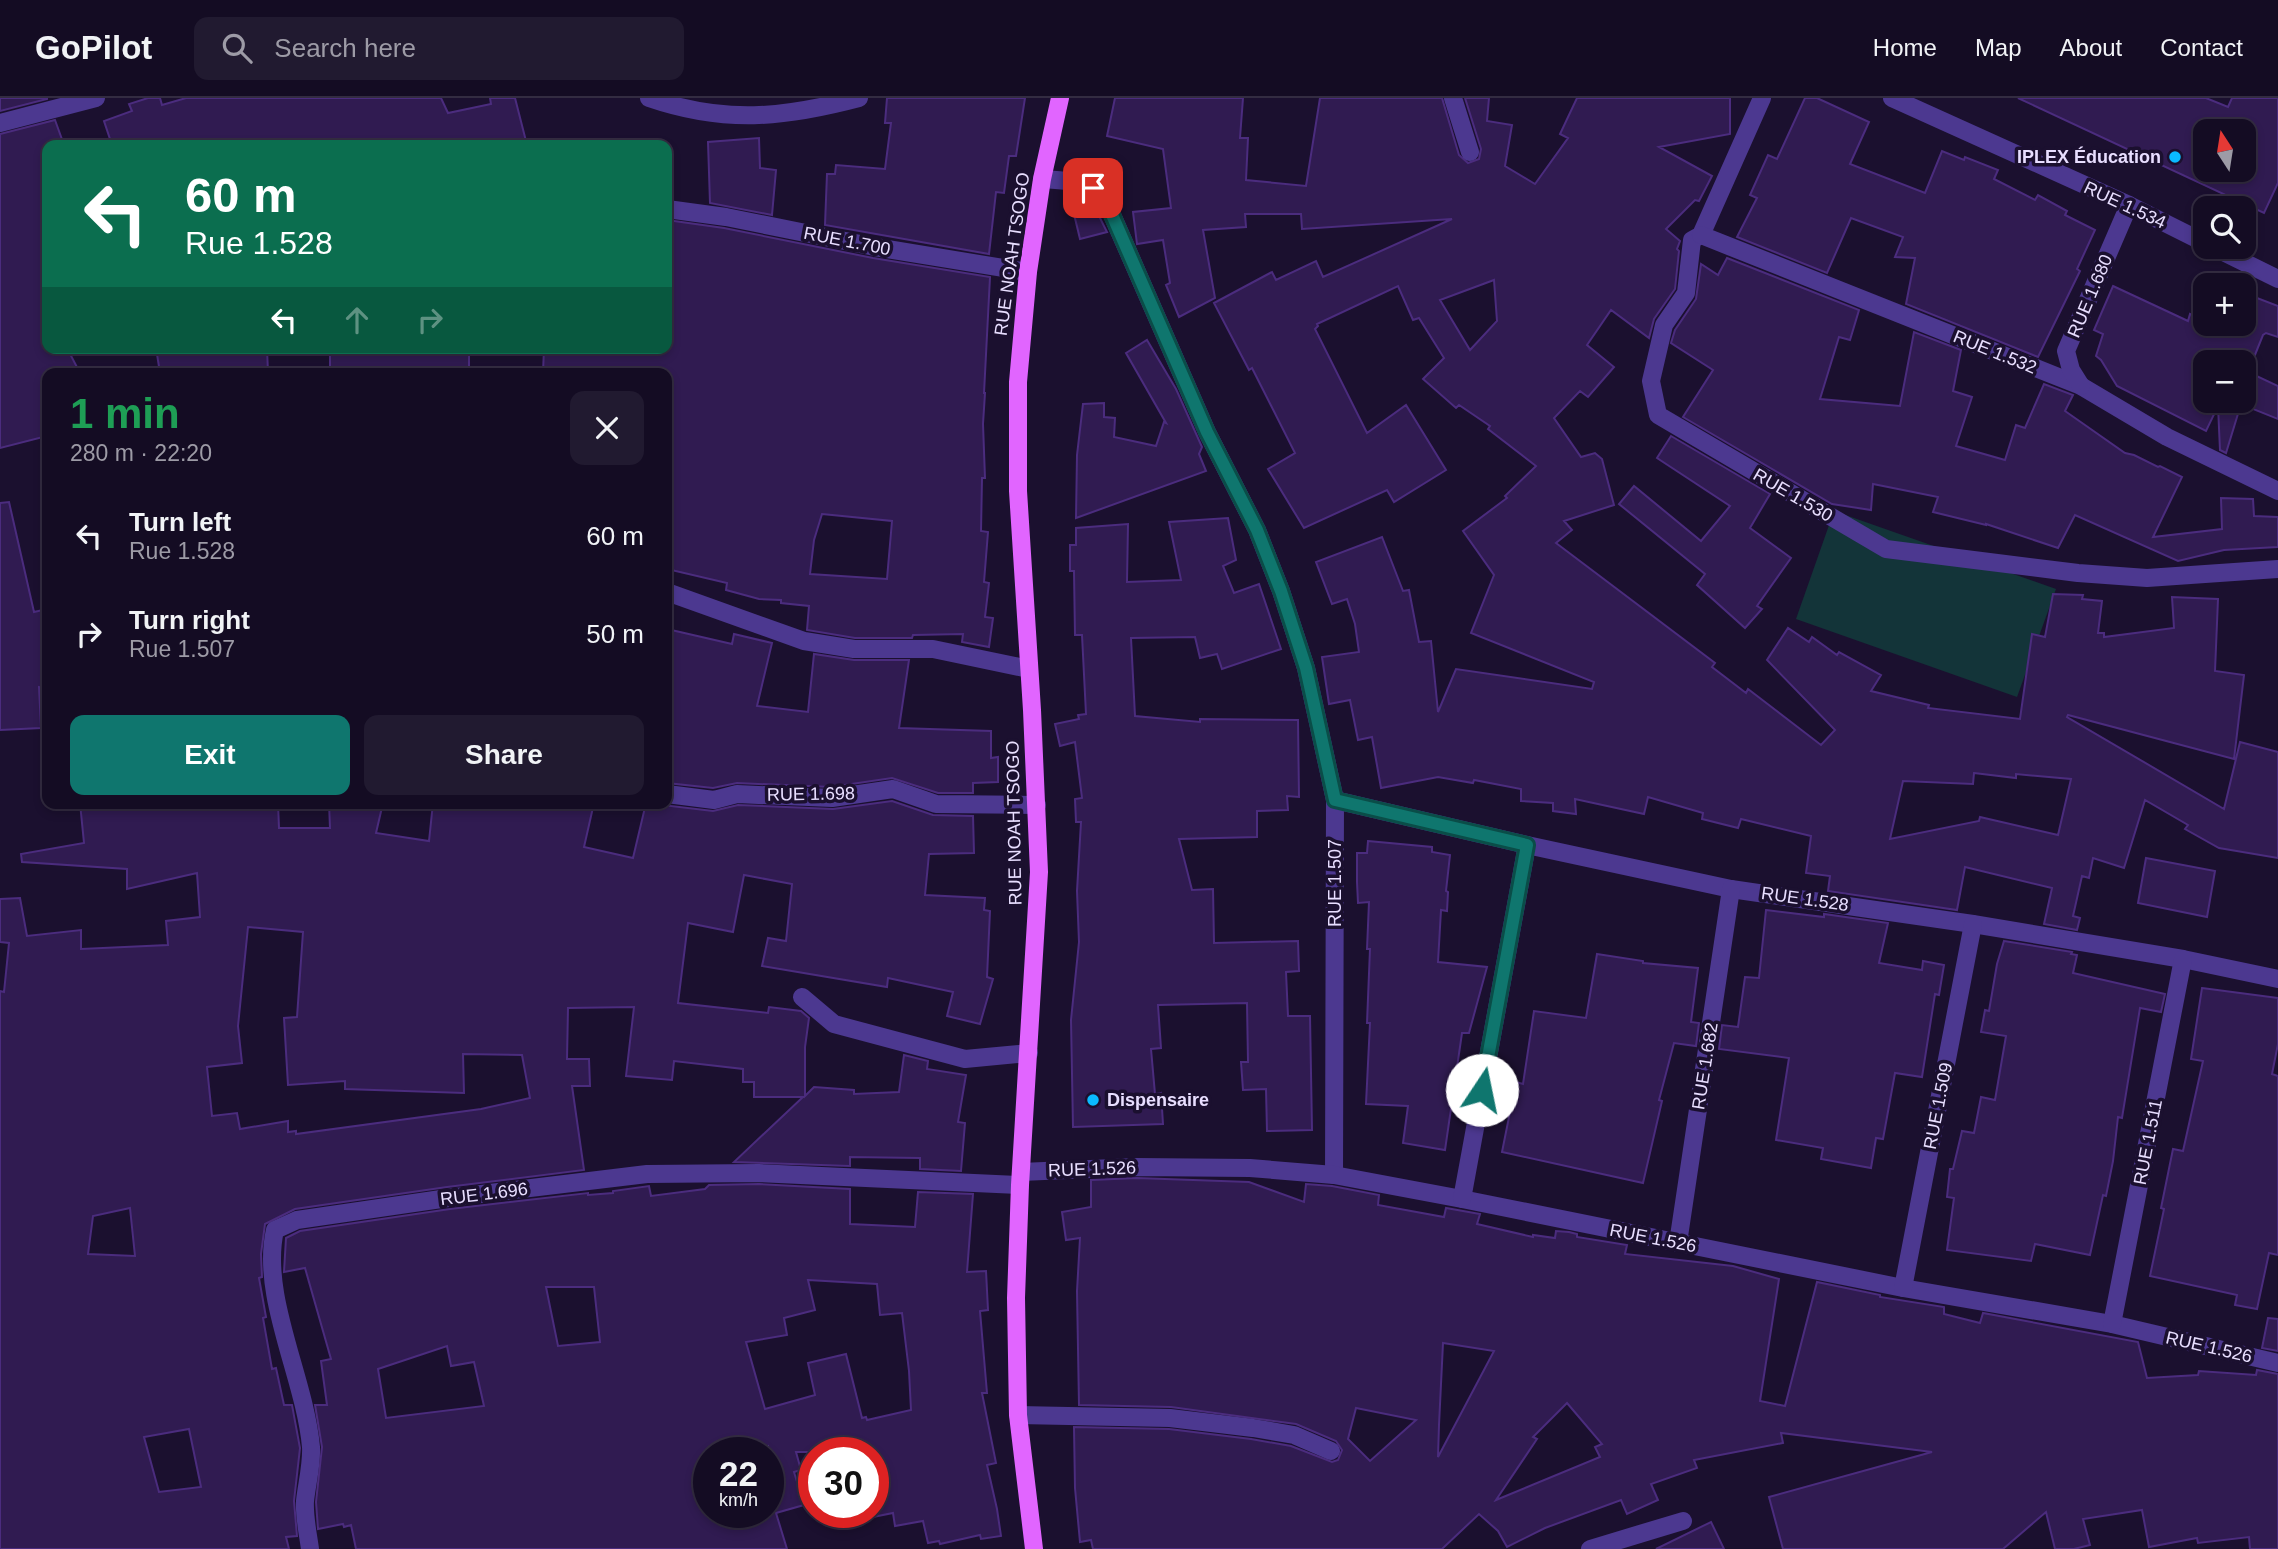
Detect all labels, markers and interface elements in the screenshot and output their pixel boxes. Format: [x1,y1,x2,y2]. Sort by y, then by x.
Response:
search box [194,17,684,80]
text: GoPilot [35,29,152,66]
icon: search [218,29,256,67]
text: Search here [274,33,416,63]
text: Home [1873,34,1937,61]
text: Map [1975,34,2022,61]
text: About [2060,34,2122,61]
text: Contact [2160,34,2243,61]
north arrow [2193,119,2256,182]
map controls [2193,119,2256,413]
place label: IPLEX Éducation [2017,146,2161,167]
marker: IPLEX Éducation [2167,149,2183,165]
pin [1063,158,1123,218]
icon: left [70,168,161,259]
text: 60 m [185,168,297,222]
icon: arrive [1074,169,1112,207]
street label: RUE NOAH TSOGO [991,171,1033,337]
street label: RUE 1.534 [2081,177,2169,233]
button: search [2193,196,2256,259]
street label: RUE 1.700 [802,223,892,259]
text: Rue 1.528 [185,225,333,261]
street label: RUE 1.680 [2064,252,2116,340]
button: + [2193,273,2256,336]
icon: left [265,301,303,339]
icon: ahead [338,301,376,339]
icon: right [411,301,449,339]
street label: RUE 1.532 [1950,326,2040,378]
button: − [2193,350,2256,413]
text: 1 min [70,390,180,437]
button: close [570,391,644,465]
text: 280 m · 22:20 [70,440,212,466]
street label: RUE 1.530 [1750,464,1836,526]
text: Turn left [129,507,231,537]
icon: left [70,517,108,555]
text: 60 m [586,521,644,551]
text: Rue 1.528 [129,538,235,564]
text: Turn right [129,605,250,635]
icon: right [70,615,108,653]
text: 50 m [586,619,644,649]
text: Rue 1.507 [129,636,235,662]
button: Exit [70,715,350,795]
button: Share [364,715,644,795]
street label: RUE NOAH TSOGO [1003,740,1025,906]
street label: RUE 1.698 [767,783,855,805]
street label: RUE 1.507 [1325,839,1345,927]
street label: RUE 1.528 [1760,883,1850,915]
street label: RUE 1.682 [1688,1021,1722,1111]
position arrow [1445,1053,1519,1127]
street label: RUE 1.509 [1920,1061,1956,1151]
place label: Dispensaire [1107,1090,1209,1110]
marker: Dispensaire [1085,1092,1101,1108]
street label: RUE 1.511 [2130,1098,2166,1186]
street label: RUE 1.526 [1048,1157,1136,1181]
street label: RUE 1.696 [439,1179,529,1209]
street label: RUE 1.526 [1608,1220,1698,1256]
street label: RUE 1.526 [2164,1327,2254,1367]
speed limit sign: 30 [798,1437,889,1528]
text: 22 [719,1454,758,1493]
text: km/h [719,1490,758,1510]

